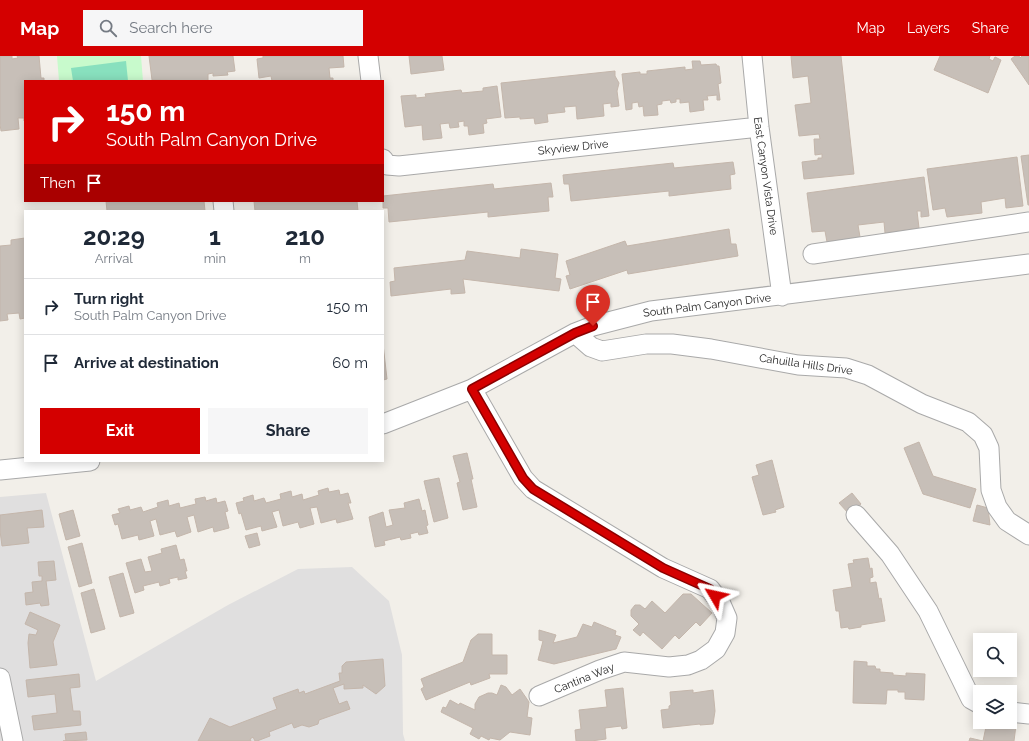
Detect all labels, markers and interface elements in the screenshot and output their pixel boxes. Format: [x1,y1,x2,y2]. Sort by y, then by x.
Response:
search box [83,10,363,46]
text: Map [20,17,59,39]
icon: search [97,17,119,39]
text: Search here [129,19,213,37]
text: Map [857,20,885,36]
text: Layers [907,20,950,36]
text: Share [972,20,1009,36]
text: 150 m [106,95,185,128]
icon: right [40,96,92,148]
street label: East Canyon Vista Drive [751,116,780,237]
text: South Palm Canyon Drive [106,129,317,150]
street label: Skyview Drive [537,137,609,158]
icon: arrive [83,172,105,194]
text: Then [40,174,75,192]
text: 20:29 [83,222,145,251]
text: 1 [209,222,221,251]
text: 210 [285,222,325,251]
text: Arrival [95,251,133,266]
text: min [204,251,226,266]
text: m [299,251,311,266]
pin [576,285,610,326]
text: Turn right [74,290,144,308]
icon: arrive [582,291,604,313]
street label: South Palm Canyon Drive [642,291,772,320]
icon: right [40,296,62,318]
text: 150 m [327,298,368,316]
text: South Palm Canyon Drive [74,308,226,323]
street label: Cahuilla Hills Drive [758,351,854,378]
icon: arrive [40,352,62,374]
text: Arrive at destination [74,354,219,372]
text: 60 m [332,354,368,372]
button: Exit [40,408,200,454]
button: Share [208,408,368,454]
position arrow [694,575,736,617]
map controls [973,633,1017,729]
button: search [973,633,1017,677]
street label: Cantina Way [552,661,616,696]
button: layers [973,685,1017,729]

